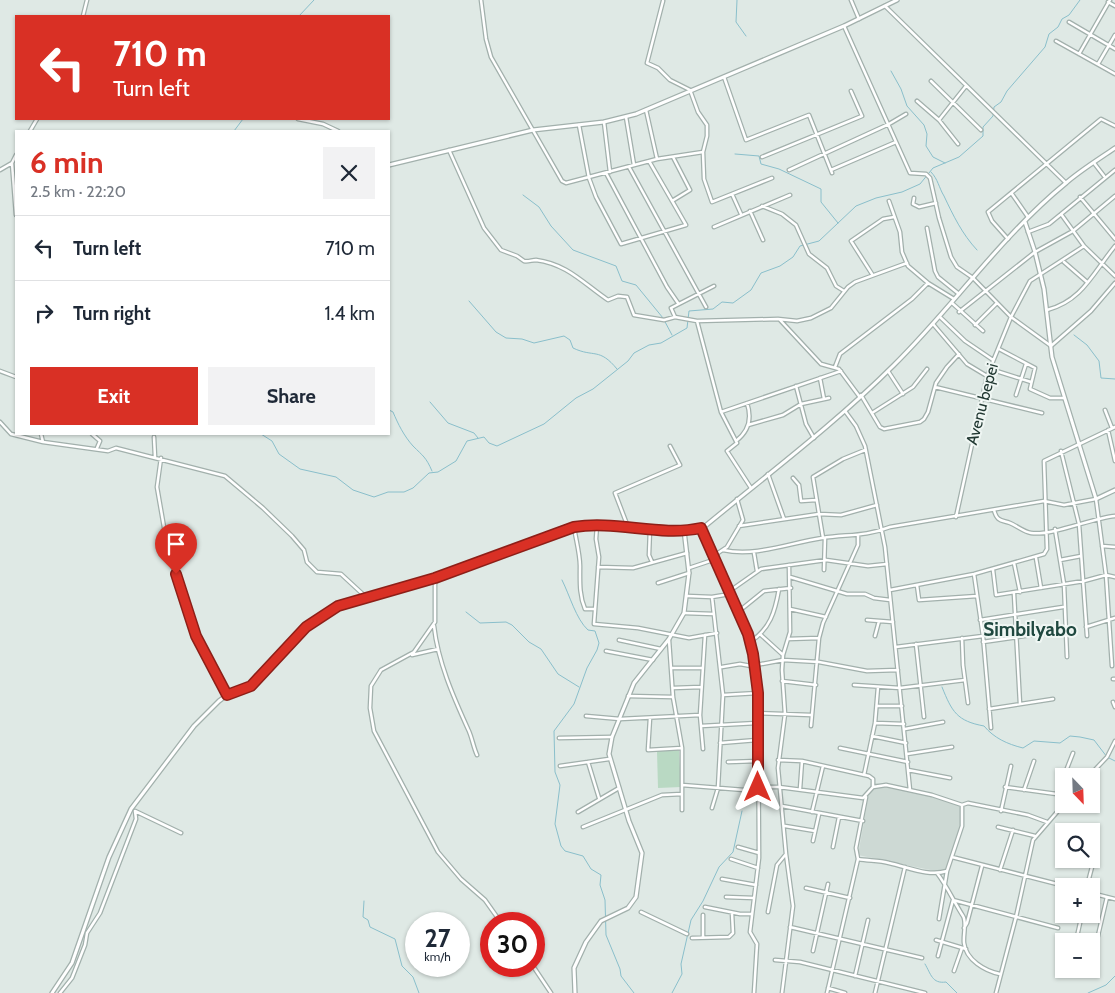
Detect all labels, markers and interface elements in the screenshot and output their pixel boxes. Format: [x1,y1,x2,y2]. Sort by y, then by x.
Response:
text: 710 m [113,32,207,75]
icon: left [30,35,95,100]
text: Turn left [113,75,190,102]
text: 6 min [30,144,103,181]
button: close [323,147,375,199]
text: 2.5 km · 22:20 [30,182,126,201]
icon: left [30,234,58,262]
text: Turn left [73,237,141,260]
text: 710 m [325,237,375,260]
icon: right [30,299,58,327]
text: Turn right [73,302,151,325]
text: 1.4 km [324,302,375,325]
street label: Avenu bepei [962,361,1002,447]
button: Exit [30,367,198,425]
button: Share [208,367,375,425]
pin [155,523,197,574]
icon: arrive [162,530,190,558]
district label: Simbilyabo [983,618,1077,641]
position arrow [731,760,783,812]
north arrow [1055,768,1100,812]
map controls [1055,768,1100,978]
button: search [1055,823,1100,868]
button: + [1055,878,1100,923]
speed limit sign: 30 [480,912,545,977]
text: 27 [425,923,450,953]
button: − [1055,933,1100,978]
text: km/h [424,949,451,964]

